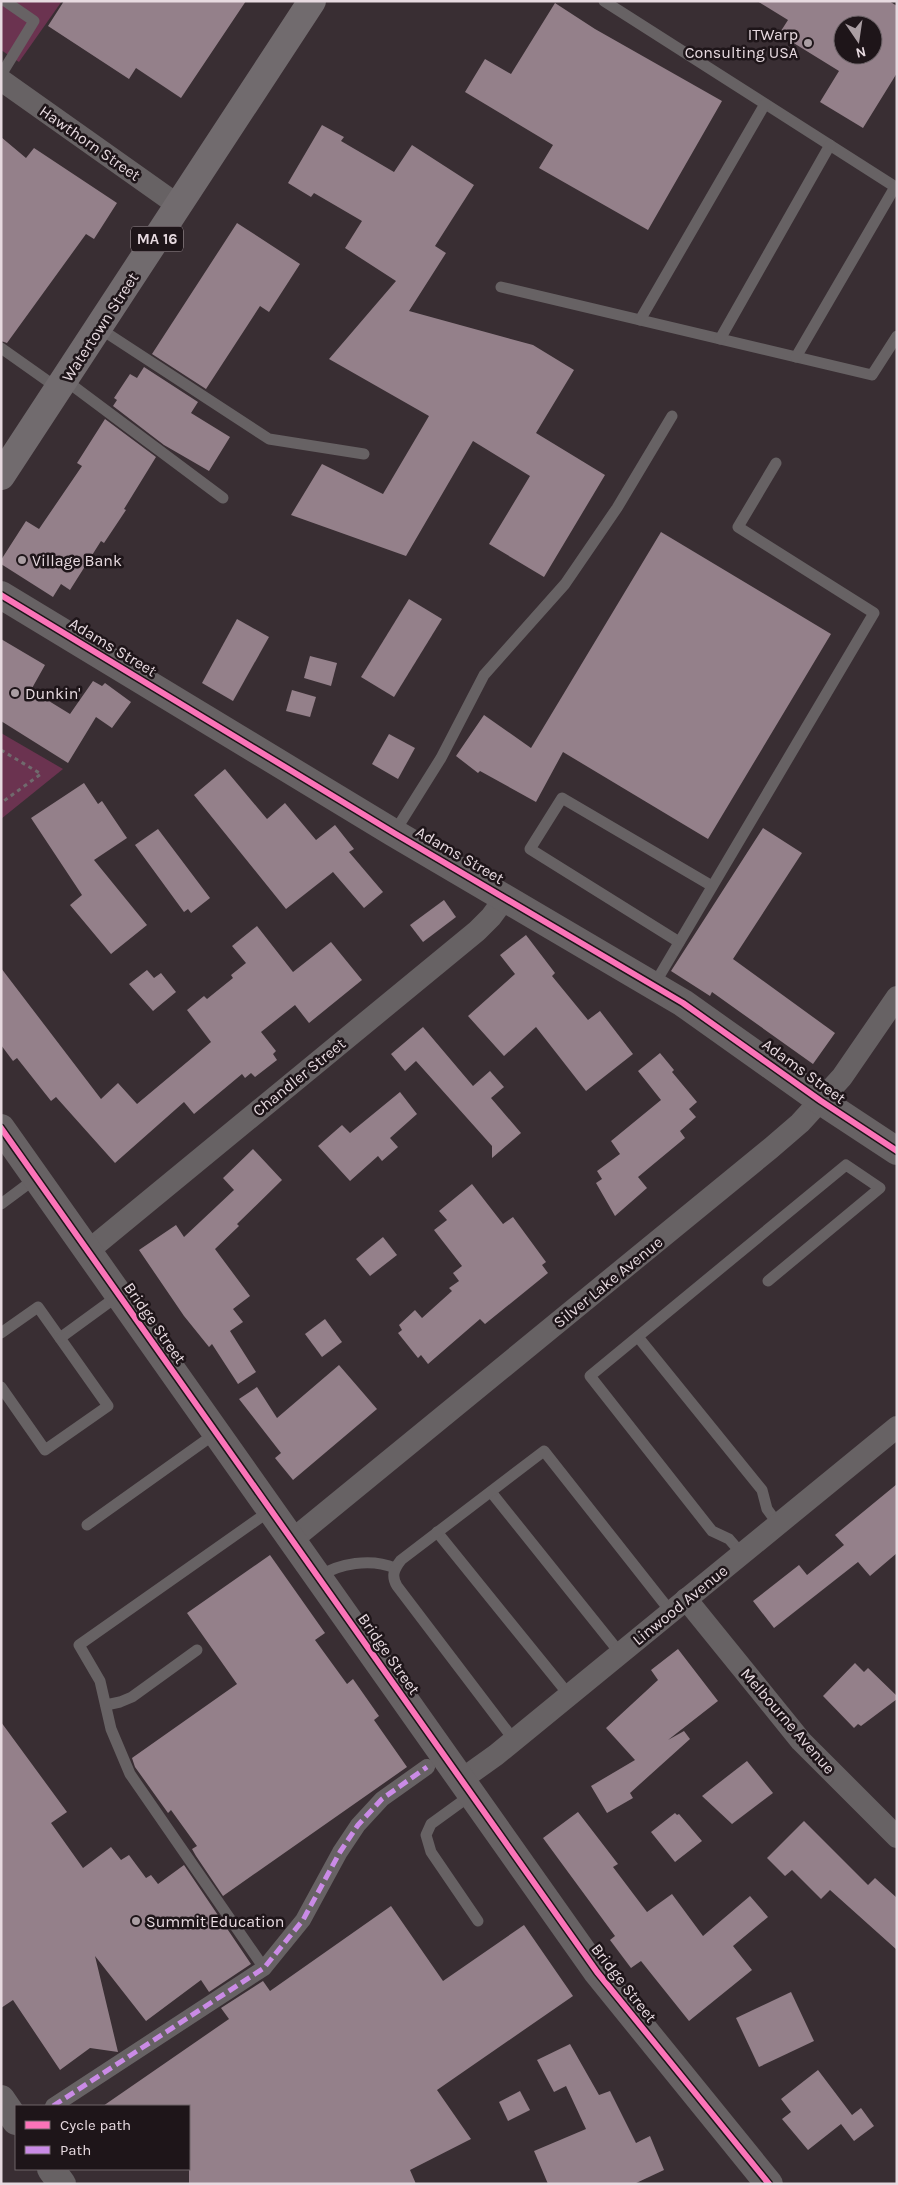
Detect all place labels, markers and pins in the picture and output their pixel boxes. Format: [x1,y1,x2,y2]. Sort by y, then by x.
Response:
place label: ITWarp Consulting USA [685,25,798,62]
marker: ITWarp Consulting USA [802,37,814,49]
place label: Village Bank [32,551,122,570]
marker: Village Bank [16,554,28,566]
place label: Dunkin' [25,684,81,703]
marker: Dunkin' [9,687,21,699]
place label: Summit Education [146,1912,284,1931]
marker: Summit Education [130,1915,142,1927]

